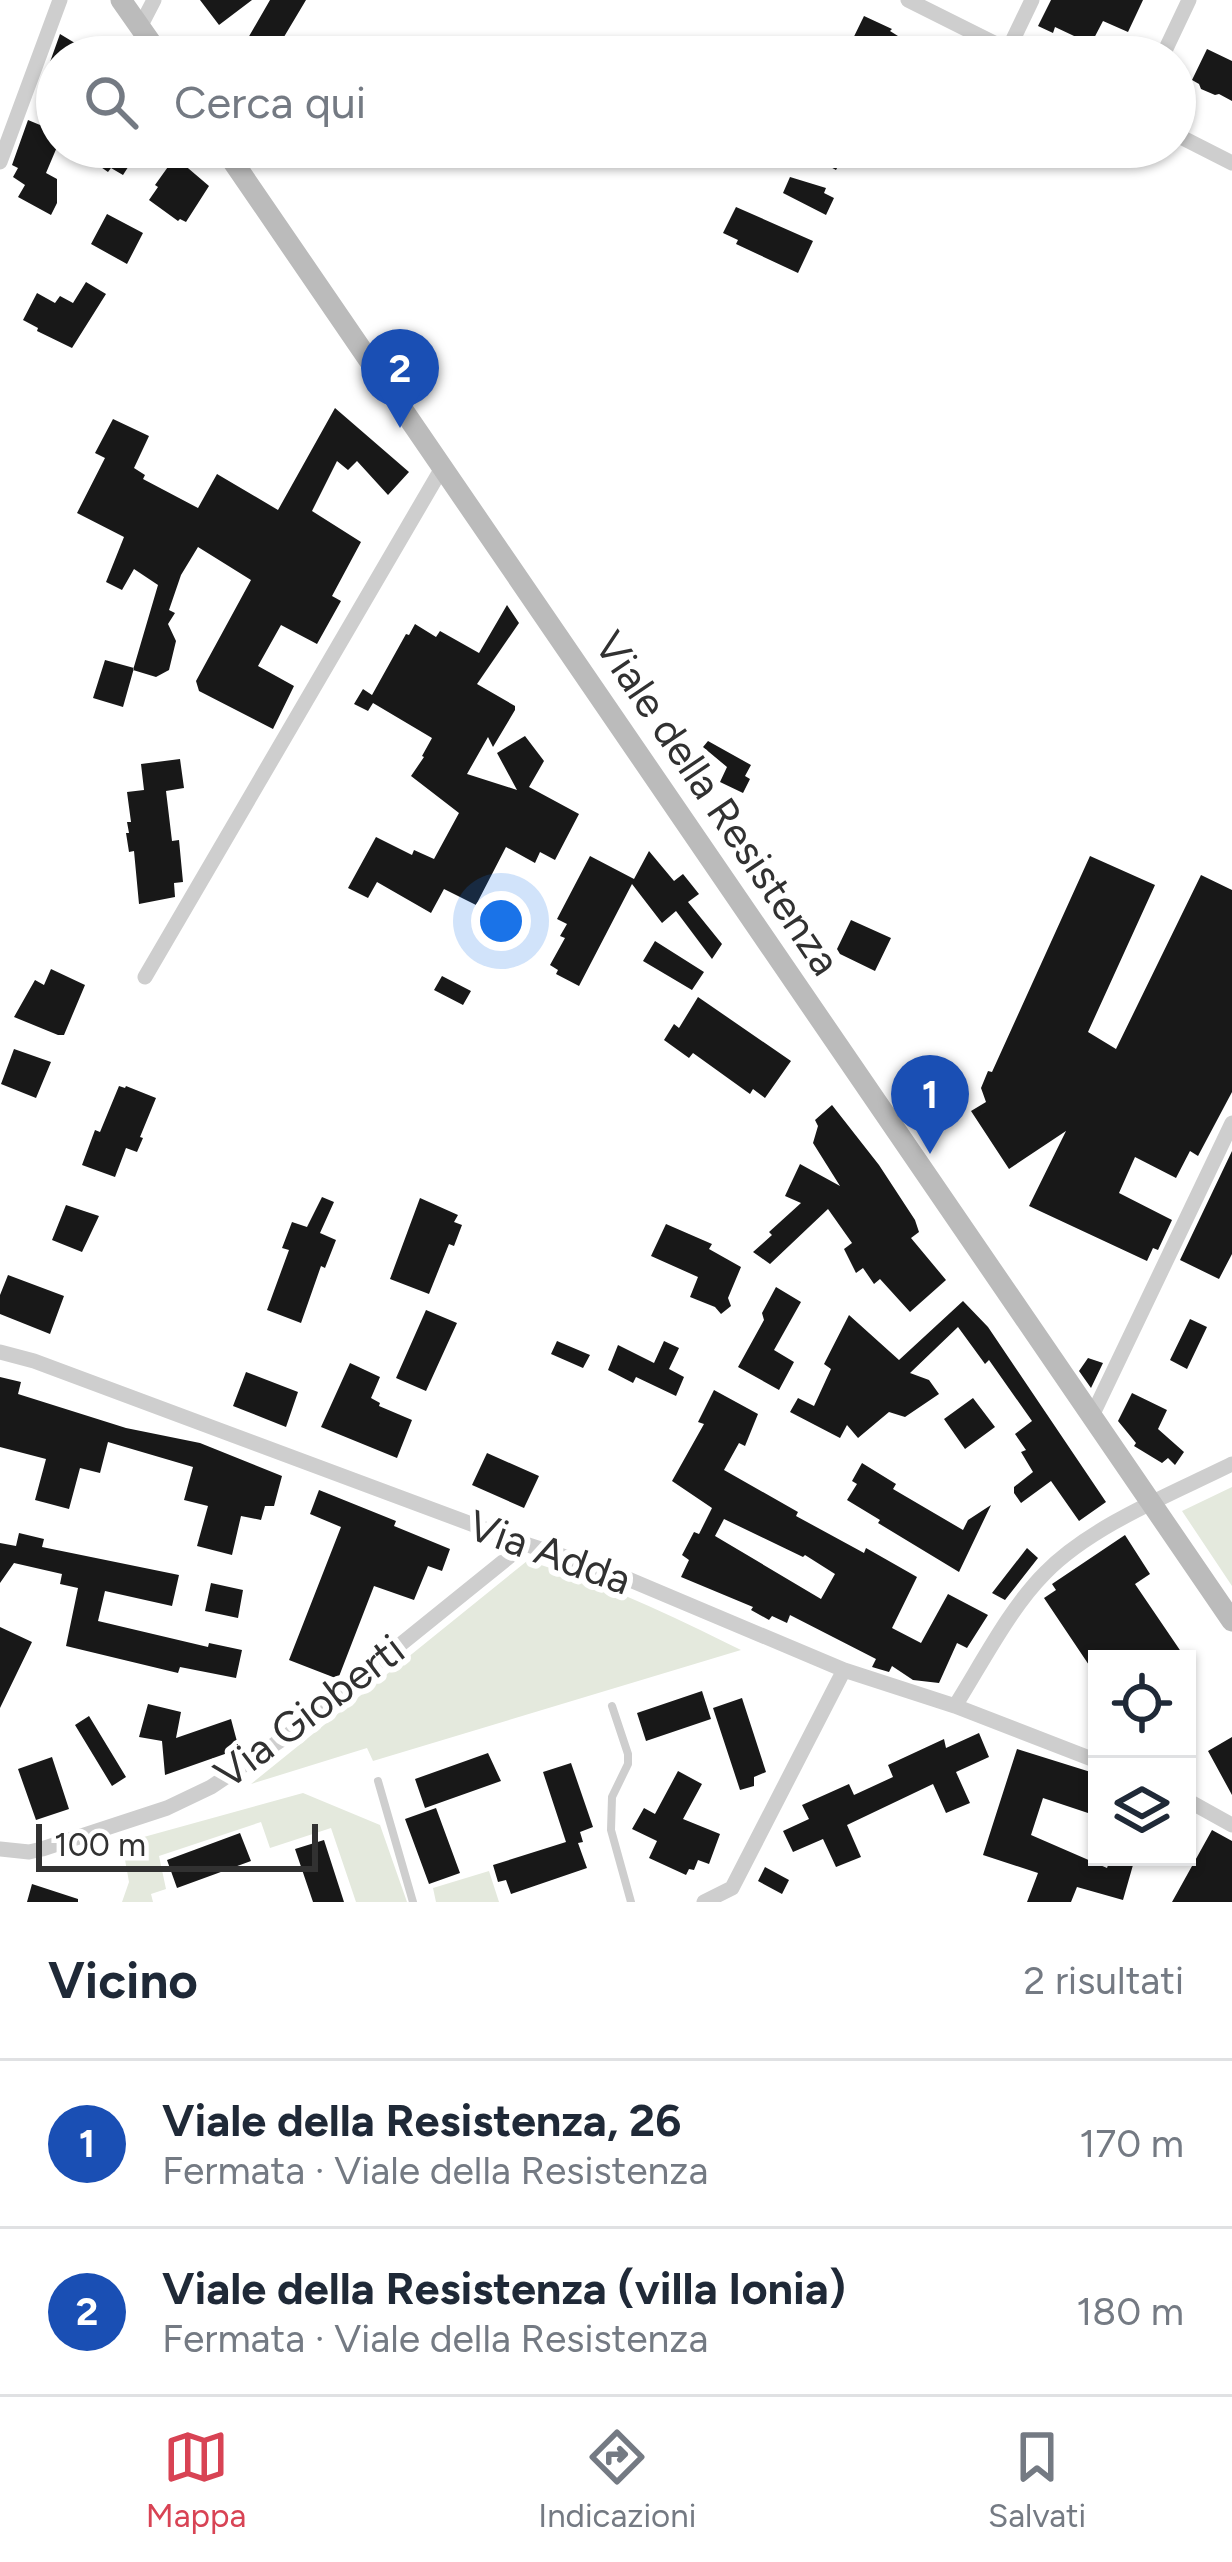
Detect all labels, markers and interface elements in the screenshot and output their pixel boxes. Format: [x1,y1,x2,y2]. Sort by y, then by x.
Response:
search box [36,36,1196,168]
icon: search [78,69,144,135]
text: Cerca qui [174,75,366,129]
pin: 2 [361,329,439,428]
street label: Viale della Resistenza [584,622,851,985]
your location [471,891,531,951]
pin: 1 [891,1055,969,1154]
street label: Via Adda [461,1500,638,1605]
street label: Via Gioberti [204,1624,414,1799]
map controls [1088,1650,1196,1866]
button: locate [1088,1650,1196,1758]
button: layers [1088,1758,1196,1866]
scale bar [36,1818,318,1871]
text: 100 m [54,1825,146,1864]
text: Vicino [48,1950,198,2011]
text: 2 risultati [1023,1957,1184,2004]
text: Viale della Resistenza, 26 [162,2093,681,2147]
text: 1 [79,2120,95,2167]
text: 170 m [1079,2120,1184,2167]
text: Fermata · Viale della Resistenza [162,2147,708,2194]
text: Viale della Resistenza (villa Ionia) [162,2261,846,2315]
text: 2 [76,2288,98,2335]
text: 180 m [1076,2288,1184,2335]
text: Fermata · Viale della Resistenza [162,2315,708,2362]
tab: Mappa [146,2424,246,2535]
tab: Indicazioni [538,2424,696,2535]
tab: Salvati [988,2424,1086,2535]

